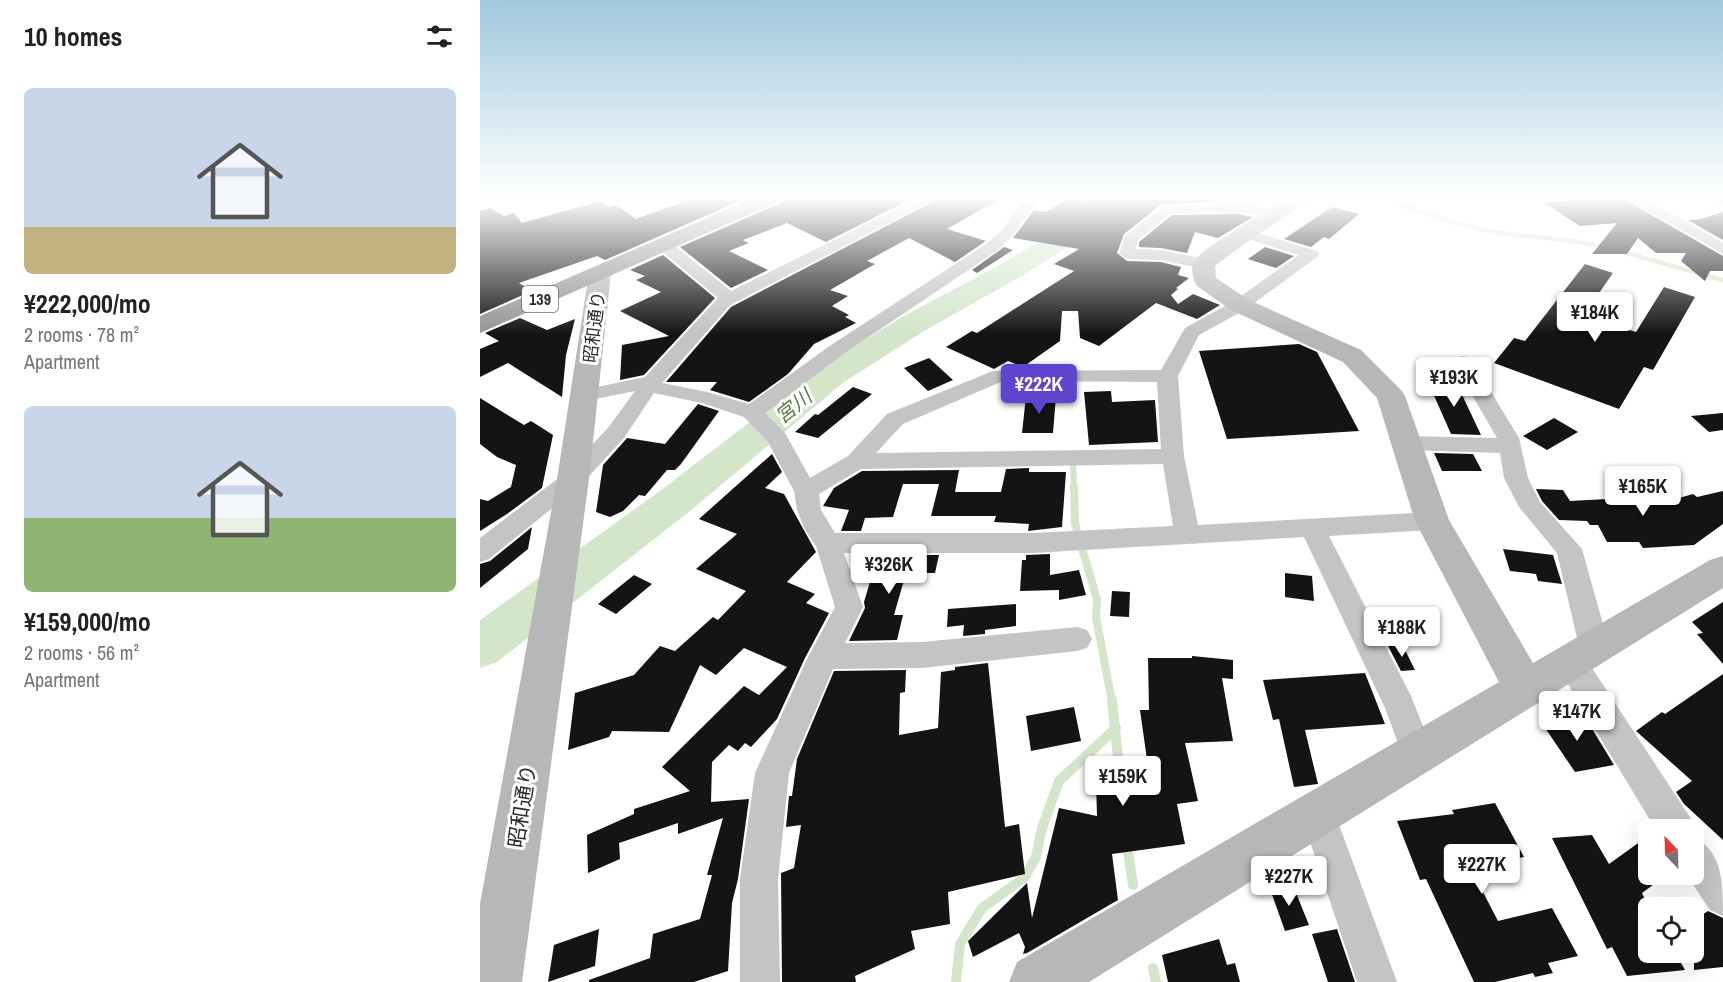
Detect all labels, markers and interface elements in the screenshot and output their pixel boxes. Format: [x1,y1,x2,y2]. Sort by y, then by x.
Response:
text: 10 homes [24,19,122,54]
icon: filters [423,20,456,53]
icon: home [186,127,294,235]
text: ¥222,000/mo [24,286,151,321]
road number: 139 [522,286,558,312]
street label: 昭和通り [577,290,611,364]
pin: ¥184K [1553,292,1637,343]
text: ¥184K [1571,298,1619,325]
text: 2 rooms · 78 m² [24,321,139,348]
text: Apartment [24,348,100,375]
pin: ¥193K [1412,357,1496,408]
text: ¥193K [1430,363,1478,390]
pin: ¥222K [997,364,1081,415]
text: ¥222K [1015,370,1063,397]
water label: 宮川 [769,382,819,429]
icon: home [186,445,294,553]
pin: ¥165K [1601,466,1685,517]
text: ¥165K [1619,472,1667,499]
pin: ¥326K [847,544,931,595]
text: ¥326K [865,550,913,577]
text: ¥159,000/mo [24,604,151,639]
pin: ¥188K [1360,607,1444,658]
text: ¥188K [1378,613,1426,640]
text: 2 rooms · 56 m² [24,639,139,666]
text: Apartment [24,666,100,693]
pin: ¥147K [1535,691,1619,742]
text: ¥147K [1553,697,1601,724]
pin: ¥159K [1081,756,1165,807]
street label: 昭和通り [501,762,543,850]
text: ¥159K [1099,762,1147,789]
north arrow [1638,819,1704,885]
map controls [1638,819,1704,963]
pin: ¥227K [1440,844,1524,895]
text: ¥227K [1458,850,1506,877]
pin: ¥227K [1247,856,1331,907]
text: ¥227K [1265,862,1313,889]
button: locate [1638,897,1704,963]

